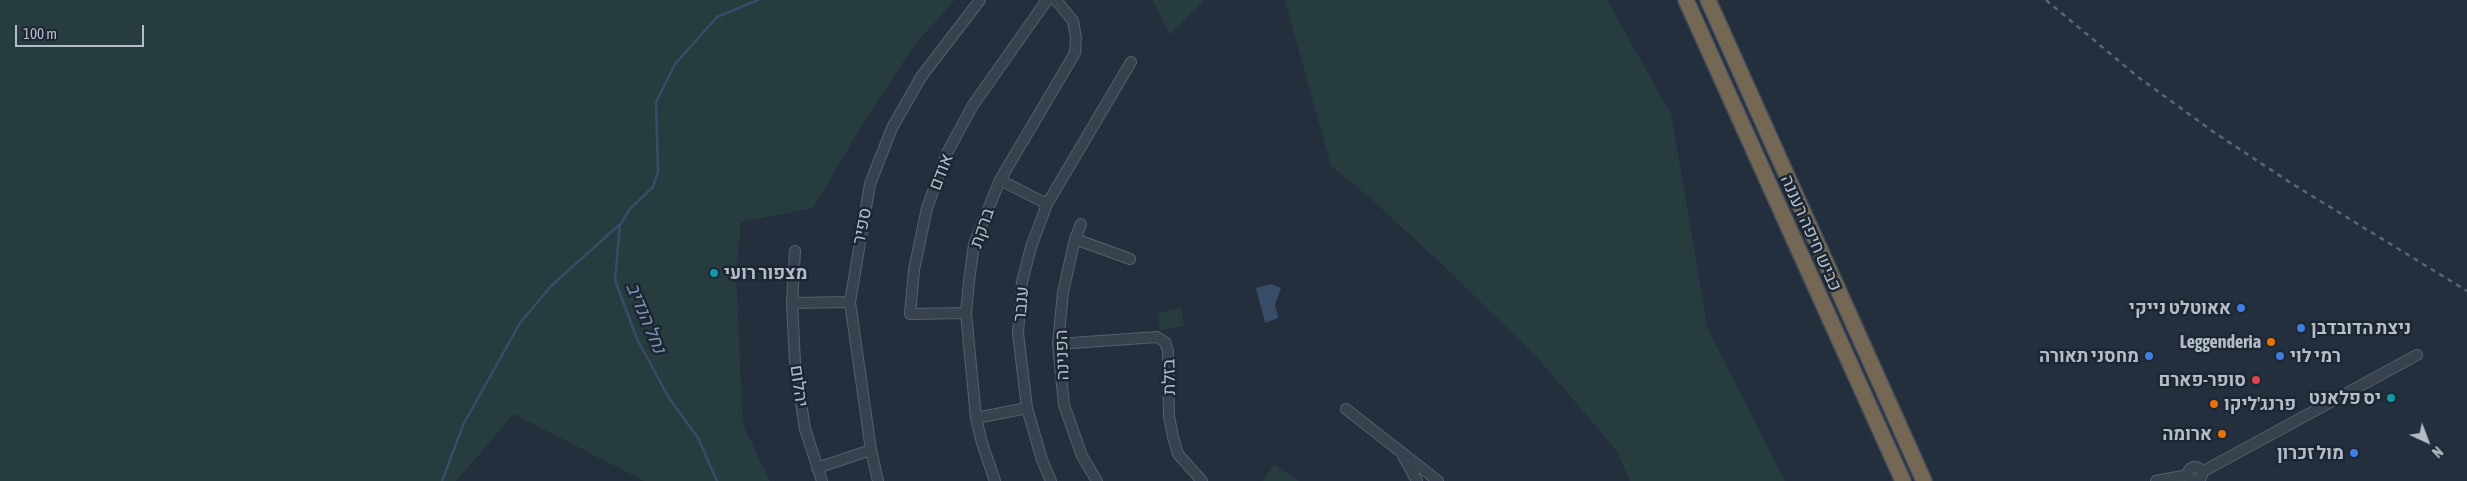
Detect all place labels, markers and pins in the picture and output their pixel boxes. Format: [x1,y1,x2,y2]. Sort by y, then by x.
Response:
place label: מצפור רועי [724,262,807,284]
marker: מצפור רועי [708,267,720,279]
place label: אאוטלט נייקי [2129,297,2231,319]
marker: אאוטלט נייקי [2235,302,2247,314]
place label: ניצת הדובדבן [2311,317,2411,339]
marker: ניצת הדובדבן [2295,322,2307,334]
place label: Leggenderia [2180,331,2261,353]
marker: Leggenderia [2265,336,2277,348]
place label: מחסני תאורה [2039,345,2139,367]
place label: רמי לוי [2290,345,2341,367]
marker: מחסני תאורה [2143,350,2155,362]
marker: רמי לוי [2274,350,2286,362]
place label: סופר-פארם [2159,369,2246,391]
marker: סופר-פארם [2250,374,2262,386]
place label: יס פלאנט [2309,387,2381,409]
marker: יס פלאנט [2385,392,2397,404]
place label: פרנג'ליקו [2224,393,2296,415]
marker: פרנג'ליקו [2208,398,2220,410]
place label: ארומה [2162,423,2212,445]
marker: ארומה [2216,428,2228,440]
place label: מול זכרון [2277,442,2344,464]
marker: מול זכרון [2348,447,2360,459]

